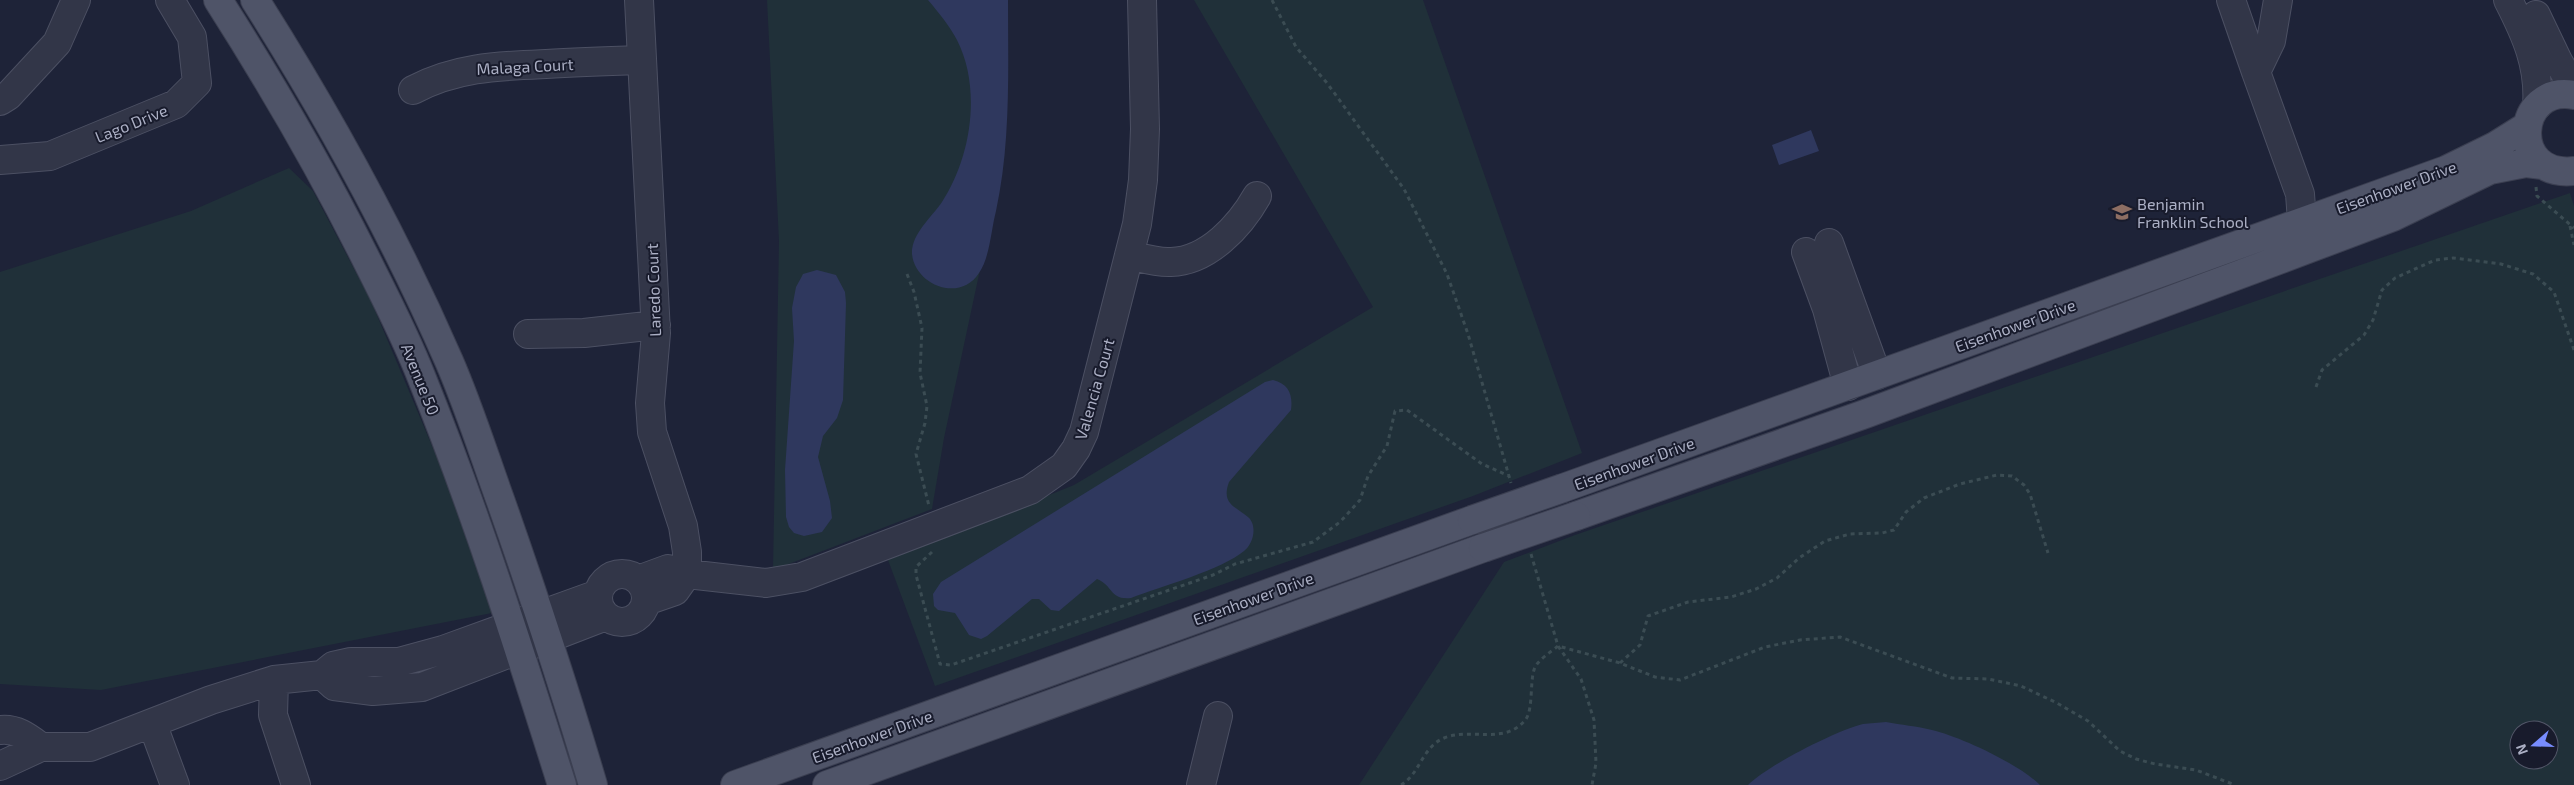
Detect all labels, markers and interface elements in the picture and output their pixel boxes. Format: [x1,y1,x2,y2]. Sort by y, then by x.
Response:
street label: Malaga Court [476,54,574,78]
street label: Lago Drive [92,100,170,146]
street label: Eisenhower Drive [2333,156,2459,218]
place label: Benjamin Franklin School [2137,194,2249,231]
school or university icon: Benjamin Franklin School [2111,201,2133,223]
street label: Laredo Court [642,243,664,337]
street label: Eisenhower Drive [1952,294,2078,356]
street label: Valencia Court [1070,336,1118,442]
street label: Avenue 50 [398,340,444,418]
street label: Eisenhower Drive [1571,432,1697,494]
street label: Eisenhower Drive [1190,567,1316,629]
street label: Eisenhower Drive [809,705,935,767]
north arrow [2509,720,2559,770]
text: N [2512,742,2531,757]

